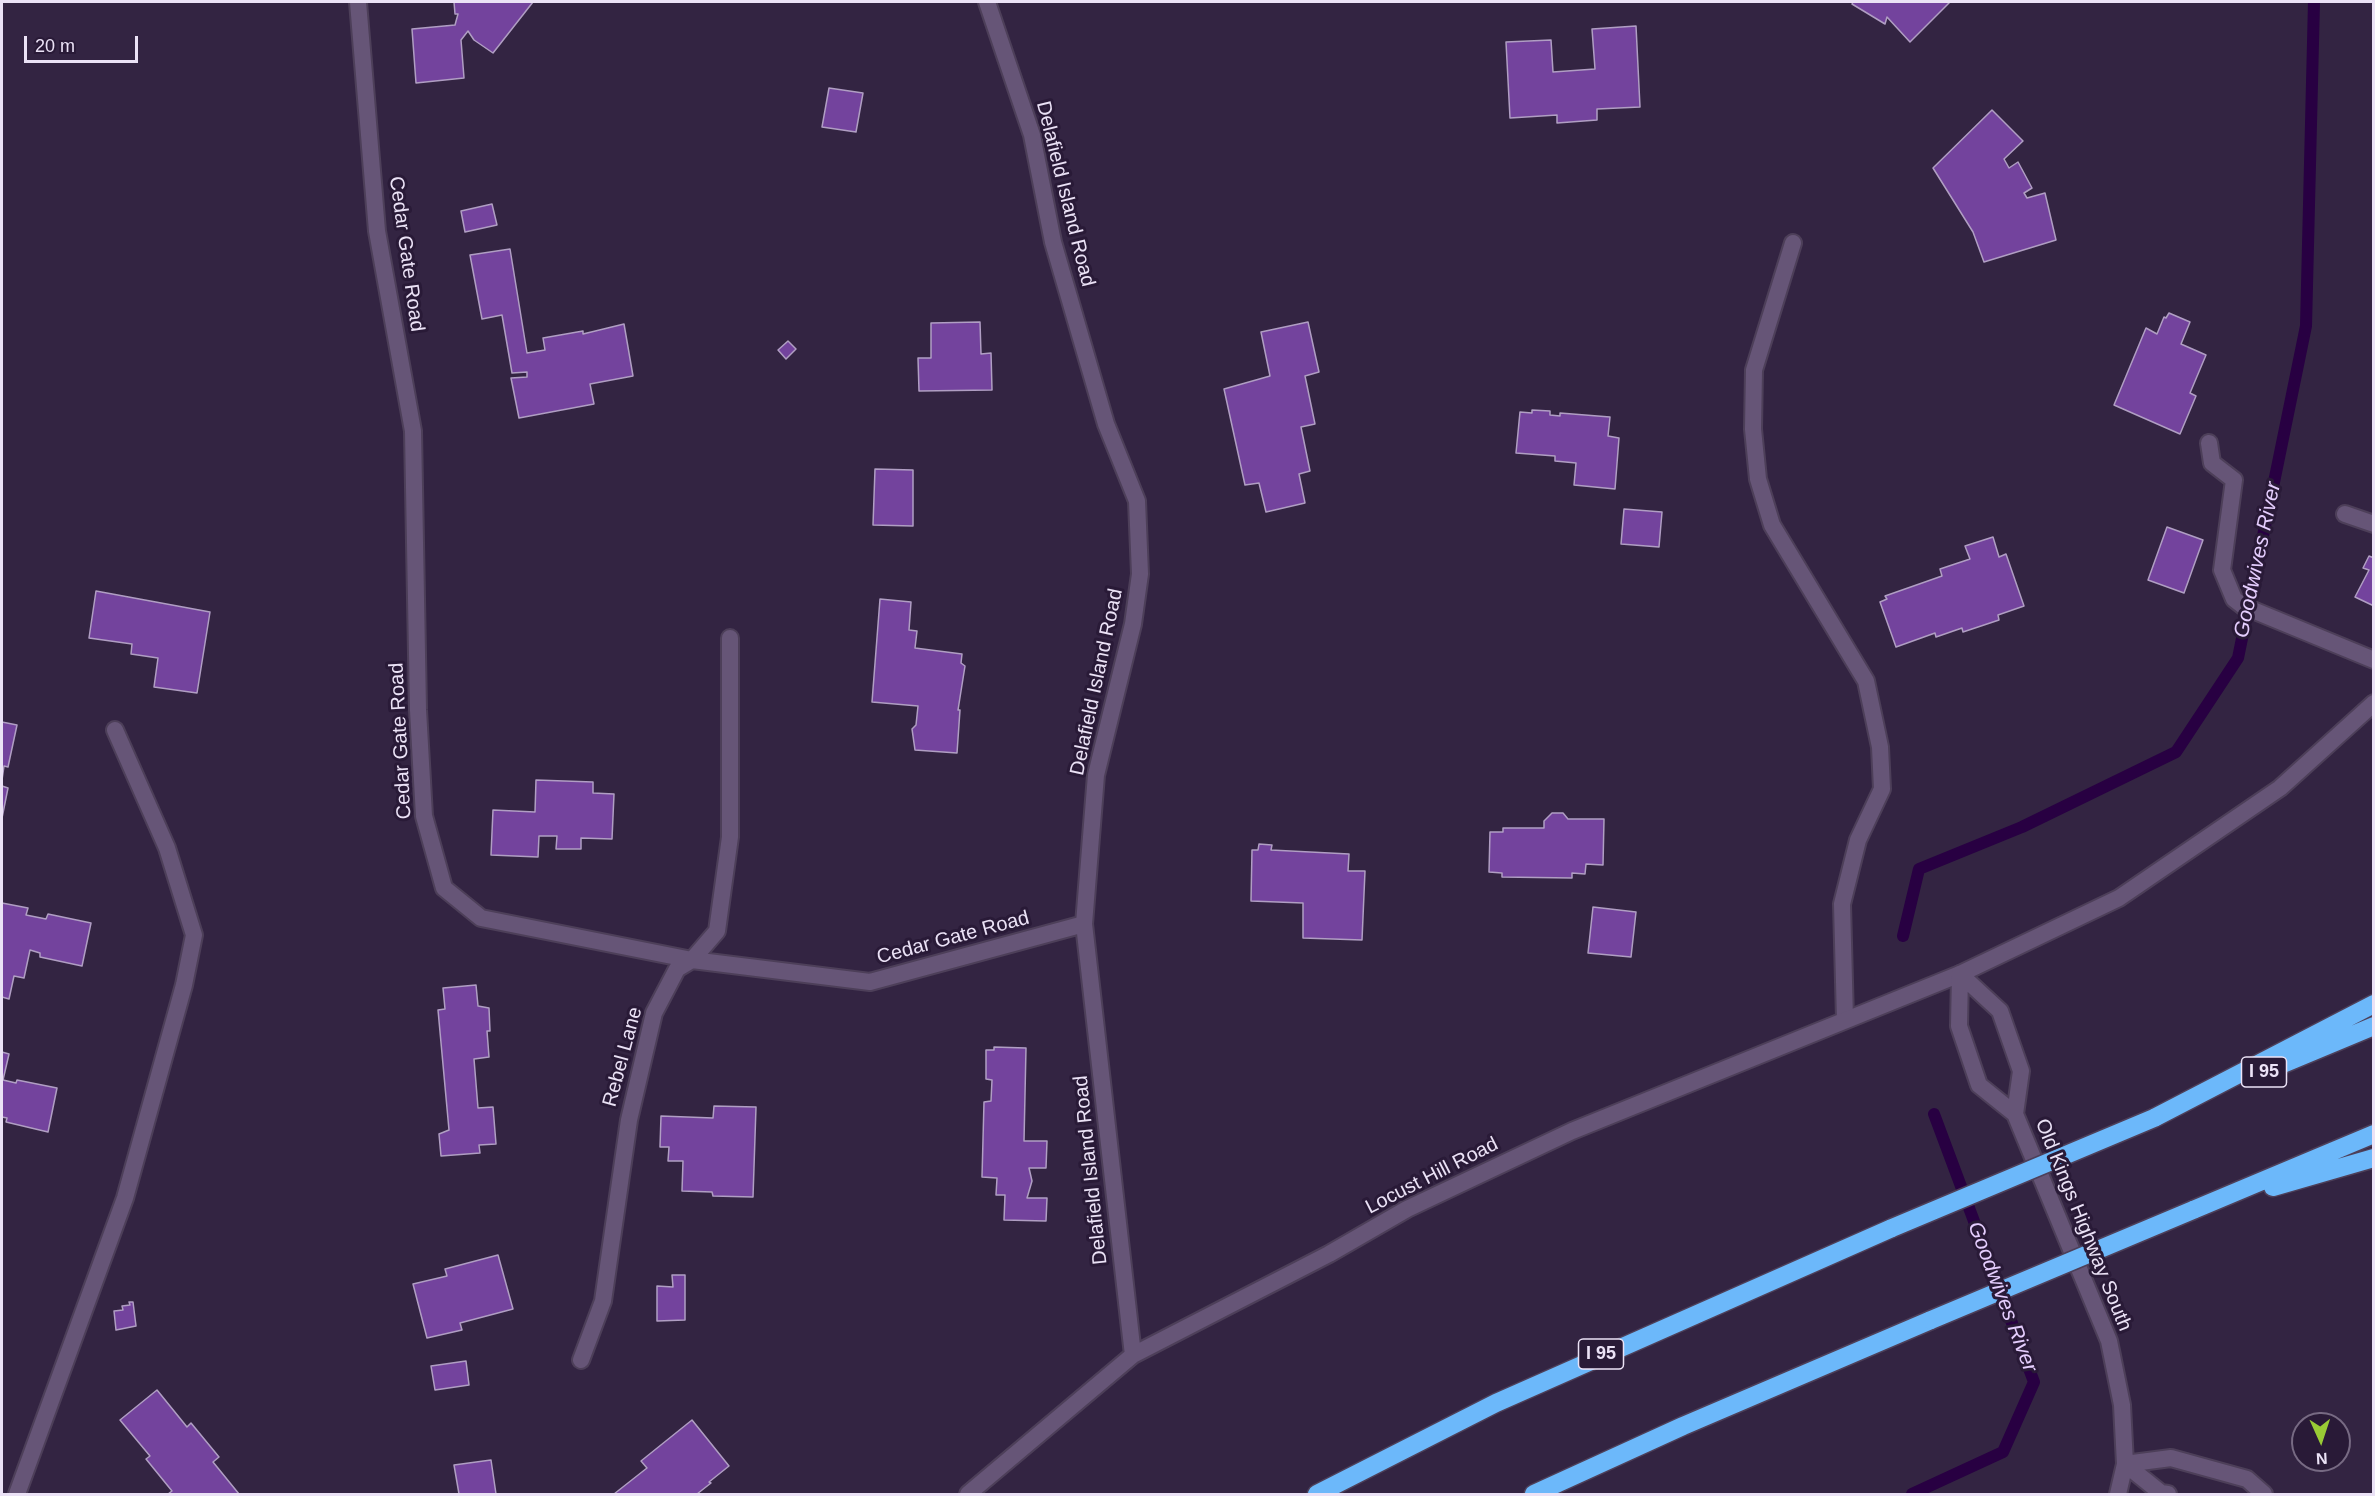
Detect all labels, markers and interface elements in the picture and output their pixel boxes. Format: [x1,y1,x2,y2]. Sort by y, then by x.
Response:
scale bar [27,24,141,62]
text: 20 m [35,36,75,56]
street label: Delafield Island Road [1030,99,1100,289]
street label: Cedar Gate Road [383,175,429,333]
water label: Goodwives River [2229,480,2287,640]
street label: Delafield Island Road [1065,587,1129,777]
street label: Cedar Gate Road [385,662,417,820]
street label: Cedar Gate Road [874,906,1032,970]
street label: Rebel Lane [598,1004,648,1110]
road number: I 95 [2242,1057,2286,1087]
street label: Delafield Island Road [1069,1074,1113,1266]
street label: Old Kings Highway South [2029,1115,2137,1335]
street label: Locust Hill Road [1362,1132,1502,1220]
water label: Goodwives River [1962,1218,2042,1376]
road number: I 95 [1578,1339,1624,1369]
north arrow [2291,1412,2351,1472]
text: N [2316,1450,2328,1467]

